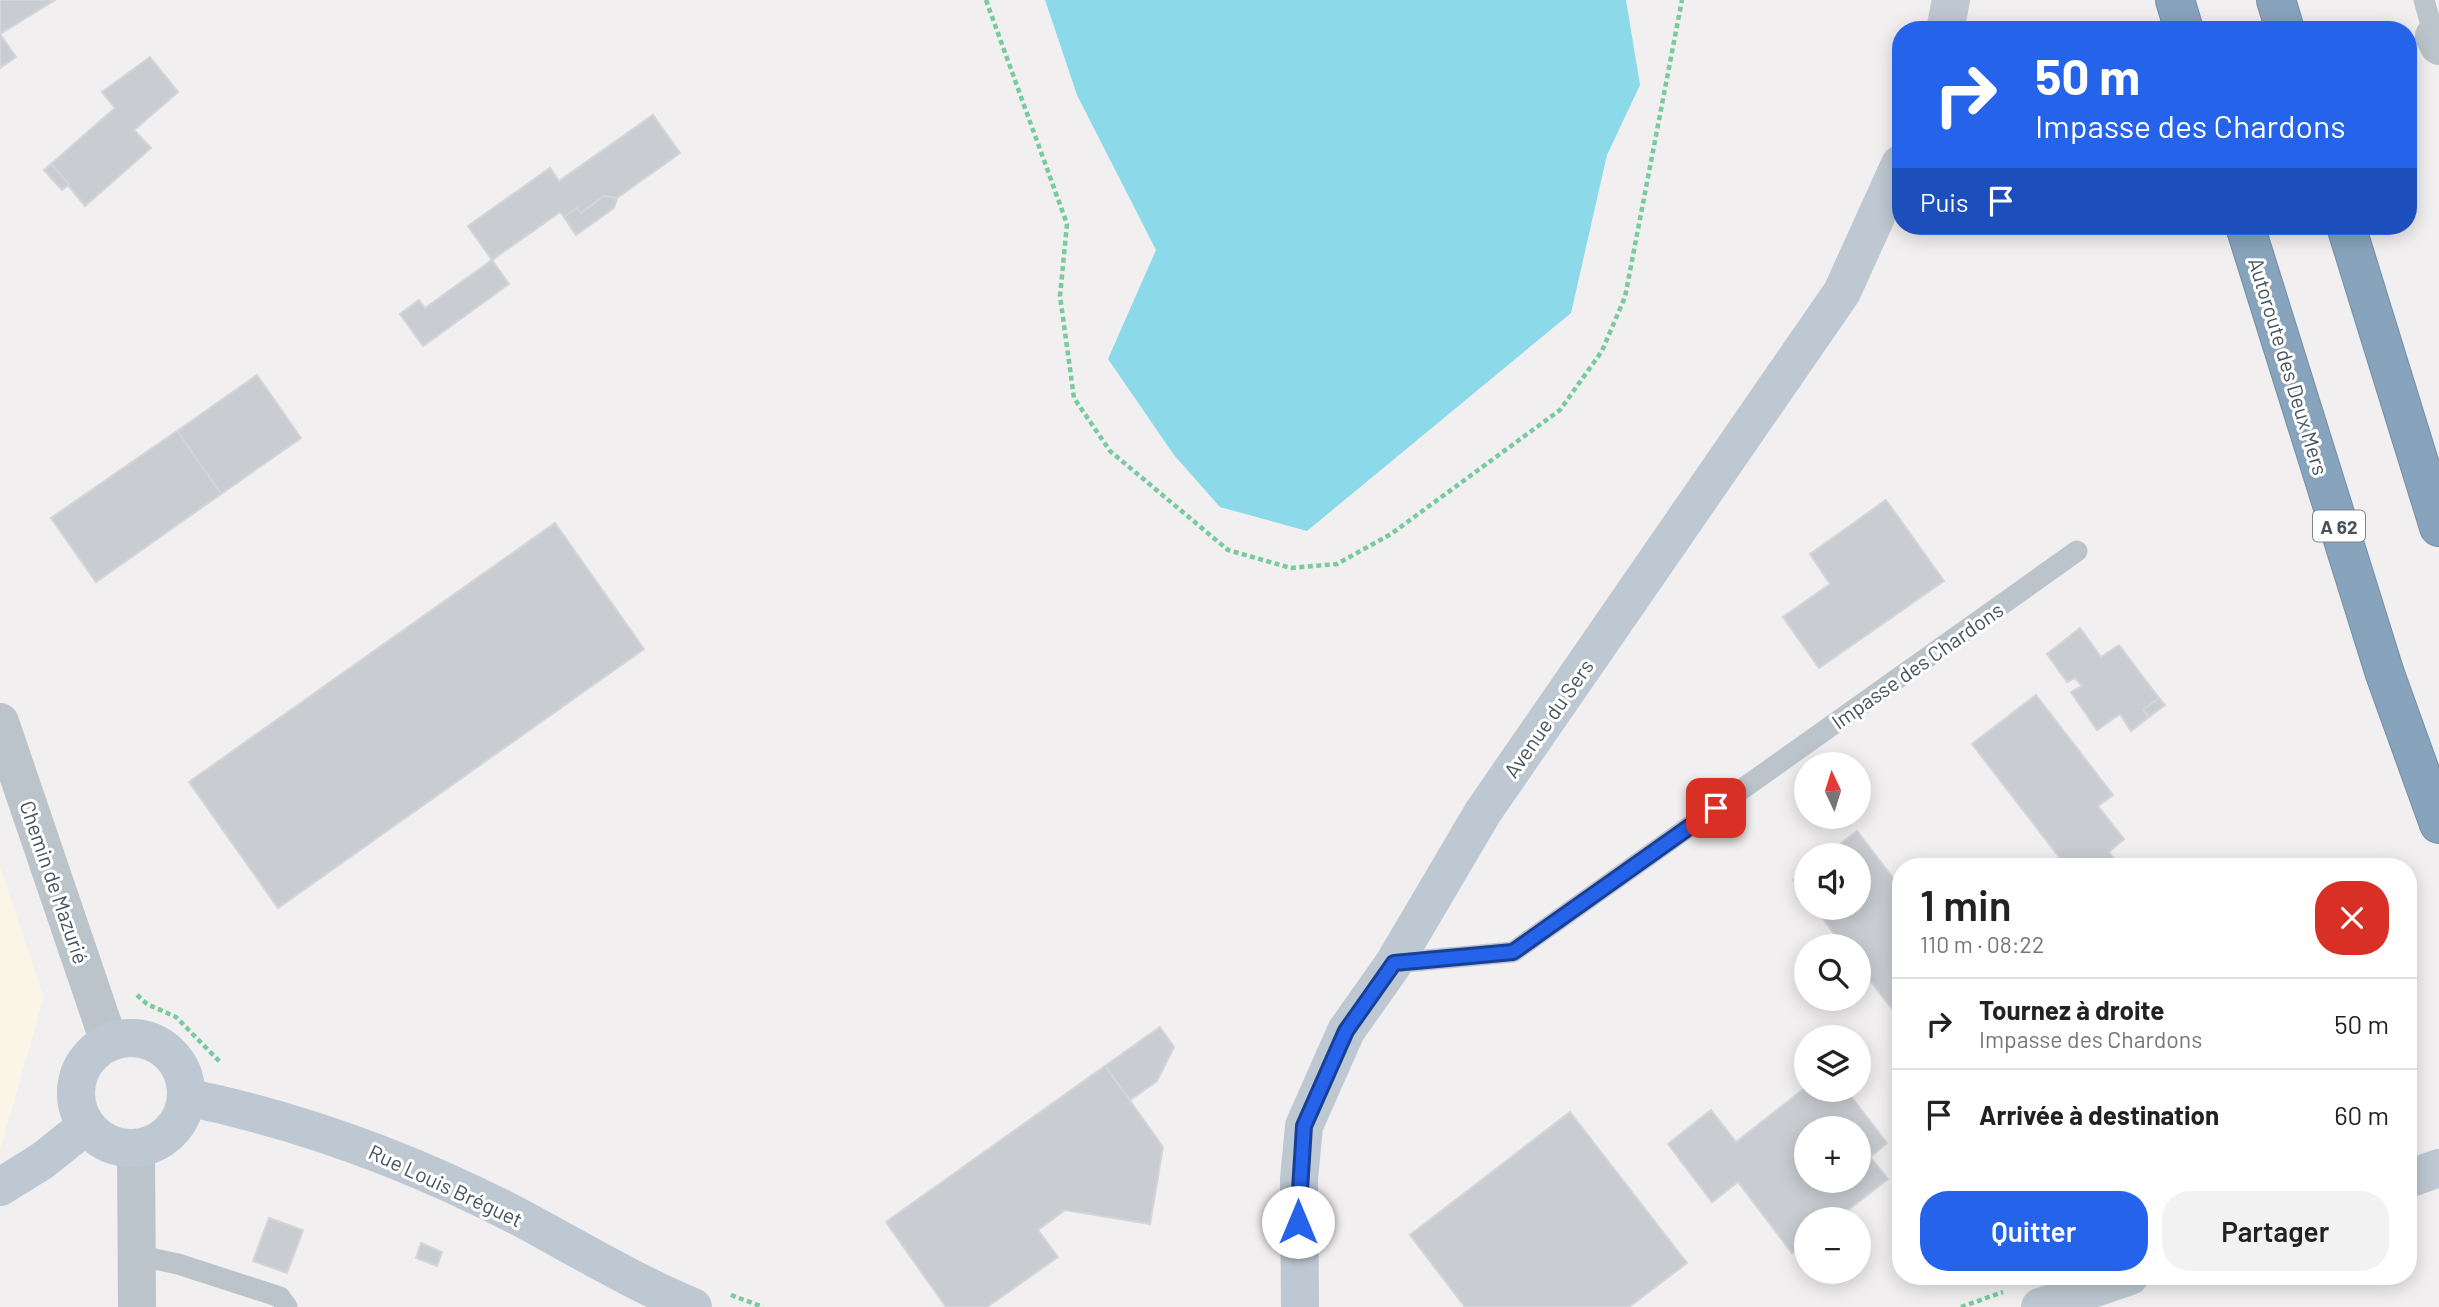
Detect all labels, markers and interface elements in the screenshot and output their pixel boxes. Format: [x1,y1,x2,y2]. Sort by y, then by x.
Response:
text: 50 m [2035,46,2140,105]
icon: right [1920,49,2011,140]
text: Impasse des Chardons [2035,106,2346,144]
icon: arrive [1982,182,2020,220]
text: Puis [1920,186,1968,217]
street label: Autoroute des Deux Mers [2244,254,2334,478]
road number: A 62 [2313,510,2365,541]
street label: Impasse des Chardons [1826,596,2008,734]
street label: Avenue du Sers [1498,654,1598,782]
north arrow [1794,752,1871,830]
map controls [1794,752,1871,1284]
pin [1686,778,1746,838]
icon: arrive [1697,789,1735,827]
street label: Chemin de Mazurié [15,797,95,967]
button: sound [1794,843,1871,920]
text: 1 min [1920,879,2012,929]
button: close [2315,881,2389,955]
text: 110 m · 08:22 [1920,930,2044,958]
button: search [1794,934,1871,1011]
text: Tournez à droite [1979,994,2164,1025]
icon: right [1920,1005,1958,1043]
text: 50 m [2334,1008,2389,1039]
button: layers [1794,1025,1871,1102]
text: Impasse des Chardons [1979,1025,2202,1053]
icon: arrive [1920,1096,1958,1134]
text: Arrivée à destination [1979,1099,2219,1130]
text: 60 m [2334,1099,2389,1130]
button: + [1794,1116,1871,1193]
street label: Rue Louis Bréguet [365,1138,527,1232]
position arrow [1261,1185,1335,1259]
button: Quitter [1920,1191,2148,1271]
button: Partager [2162,1191,2389,1271]
button: − [1794,1207,1871,1284]

